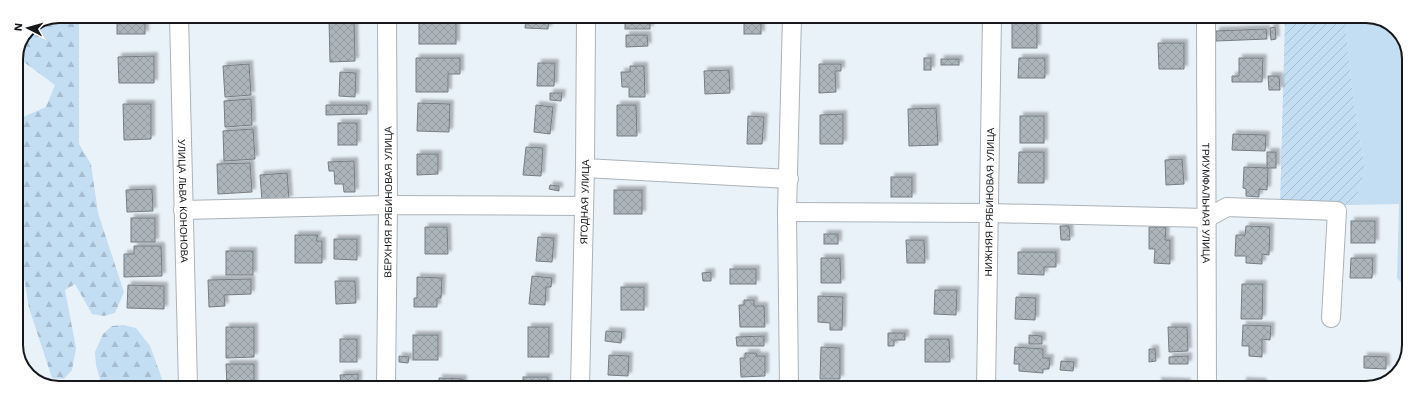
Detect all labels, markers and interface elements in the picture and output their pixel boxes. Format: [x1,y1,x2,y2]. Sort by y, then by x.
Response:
north arrow [8,8,48,48]
text: N [12,22,25,32]
street label: ВЕРХНЯЯ РЯБИНОВАЯ УЛИЦА [382,126,394,278]
street label: НИЖНЯЯ РЯБИНОВАЯ УЛИЦА [983,127,996,276]
street label: УЛИЦА ЛЬВА КОНОНОВА [176,139,190,263]
street label: ТРИУМФАЛЬНАЯ УЛИЦА [1200,143,1212,264]
street label: ЯГОДНАЯ УЛИЦА [578,159,591,245]

